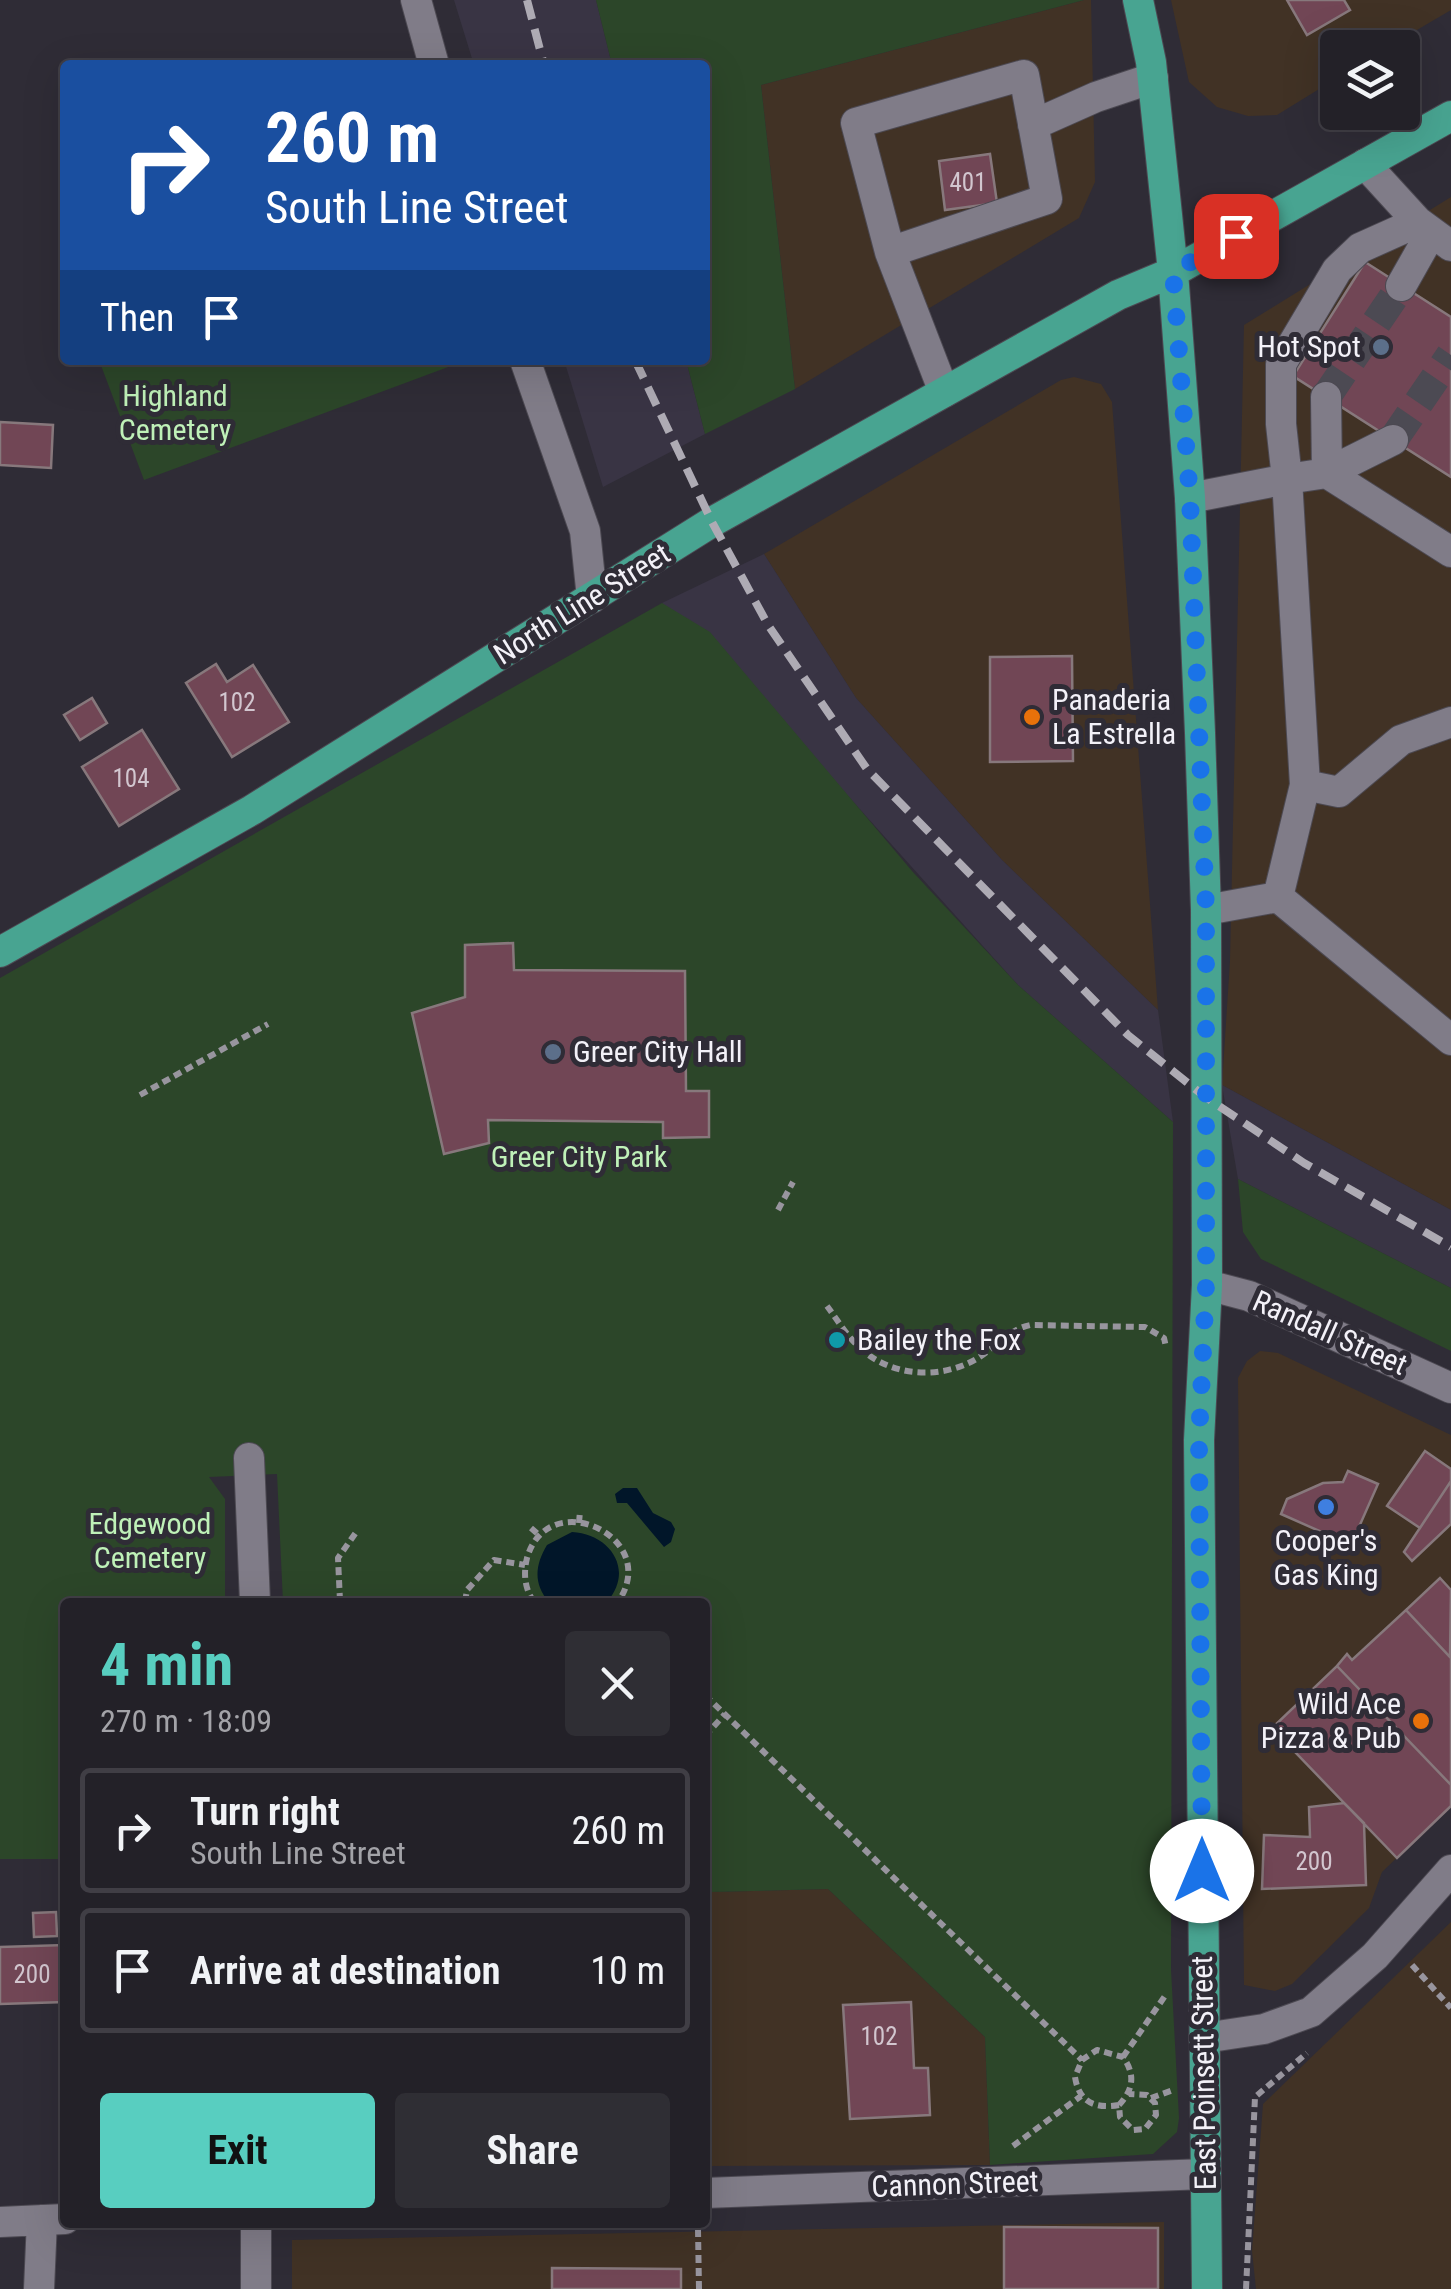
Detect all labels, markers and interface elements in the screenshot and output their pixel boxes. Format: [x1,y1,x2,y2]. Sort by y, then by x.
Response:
map controls [1320,30,1420,130]
button: layers [1320,30,1420,130]
text: 260 m [265,97,439,179]
icon: right [100,100,230,230]
house number: 401 [949,168,987,197]
text: South Line Street [265,181,568,234]
pin [1194,194,1279,279]
icon: arrive [1209,209,1264,264]
icon: arrive [194,290,249,345]
text: Then [100,296,174,340]
place label: Hot Spot [1257,329,1361,364]
marker: Hot Spot [1370,336,1392,358]
park label: Highland Cemetery [119,378,231,447]
street label: North Line Street [487,536,676,672]
place label: Panaderia La Estrella [1052,682,1176,751]
house number: 102 [218,688,256,717]
marker: Panaderia La Estrella [1021,706,1043,728]
house number: 104 [112,764,150,793]
place label: Greer City Hall [573,1034,743,1069]
marker: Greer City Hall [542,1041,564,1063]
park label: Greer City Park [491,1139,668,1174]
street label: Randall Street [1248,1283,1413,1382]
place label: Bailey the Fox [857,1322,1021,1357]
marker: Bailey the Fox [826,1329,848,1351]
marker: Cooper's Gas King [1315,1496,1337,1518]
park label: Edgewood Cemetery [89,1506,211,1575]
place label: Cooper's Gas King [1273,1523,1379,1592]
text: 4 min [100,1629,233,1700]
button: close [565,1631,670,1736]
place label: Wild Ace Pizza & Pub [1261,1686,1401,1755]
text: 270 m · 18:09 [100,1702,272,1740]
marker: Wild Ace Pizza & Pub [1410,1710,1432,1732]
text: Turn right [190,1790,340,1834]
icon: right [105,1803,160,1858]
text: 260 m [571,1809,665,1853]
position arrow [1150,1819,1254,1923]
text: South Line Street [190,1834,406,1872]
house number: 200 [1295,1847,1333,1876]
icon: arrive [105,1943,160,1998]
text: Arrive at destination [190,1949,500,1993]
text: 10 m [590,1949,665,1993]
street label: East Poinsett Street [1184,1956,1223,2190]
house number: 200 [13,1960,51,1989]
house number: 102 [860,2022,898,2051]
button: Exit [100,2093,375,2208]
button: Share [395,2093,670,2208]
street label: Cannon Street [871,2163,1039,2204]

